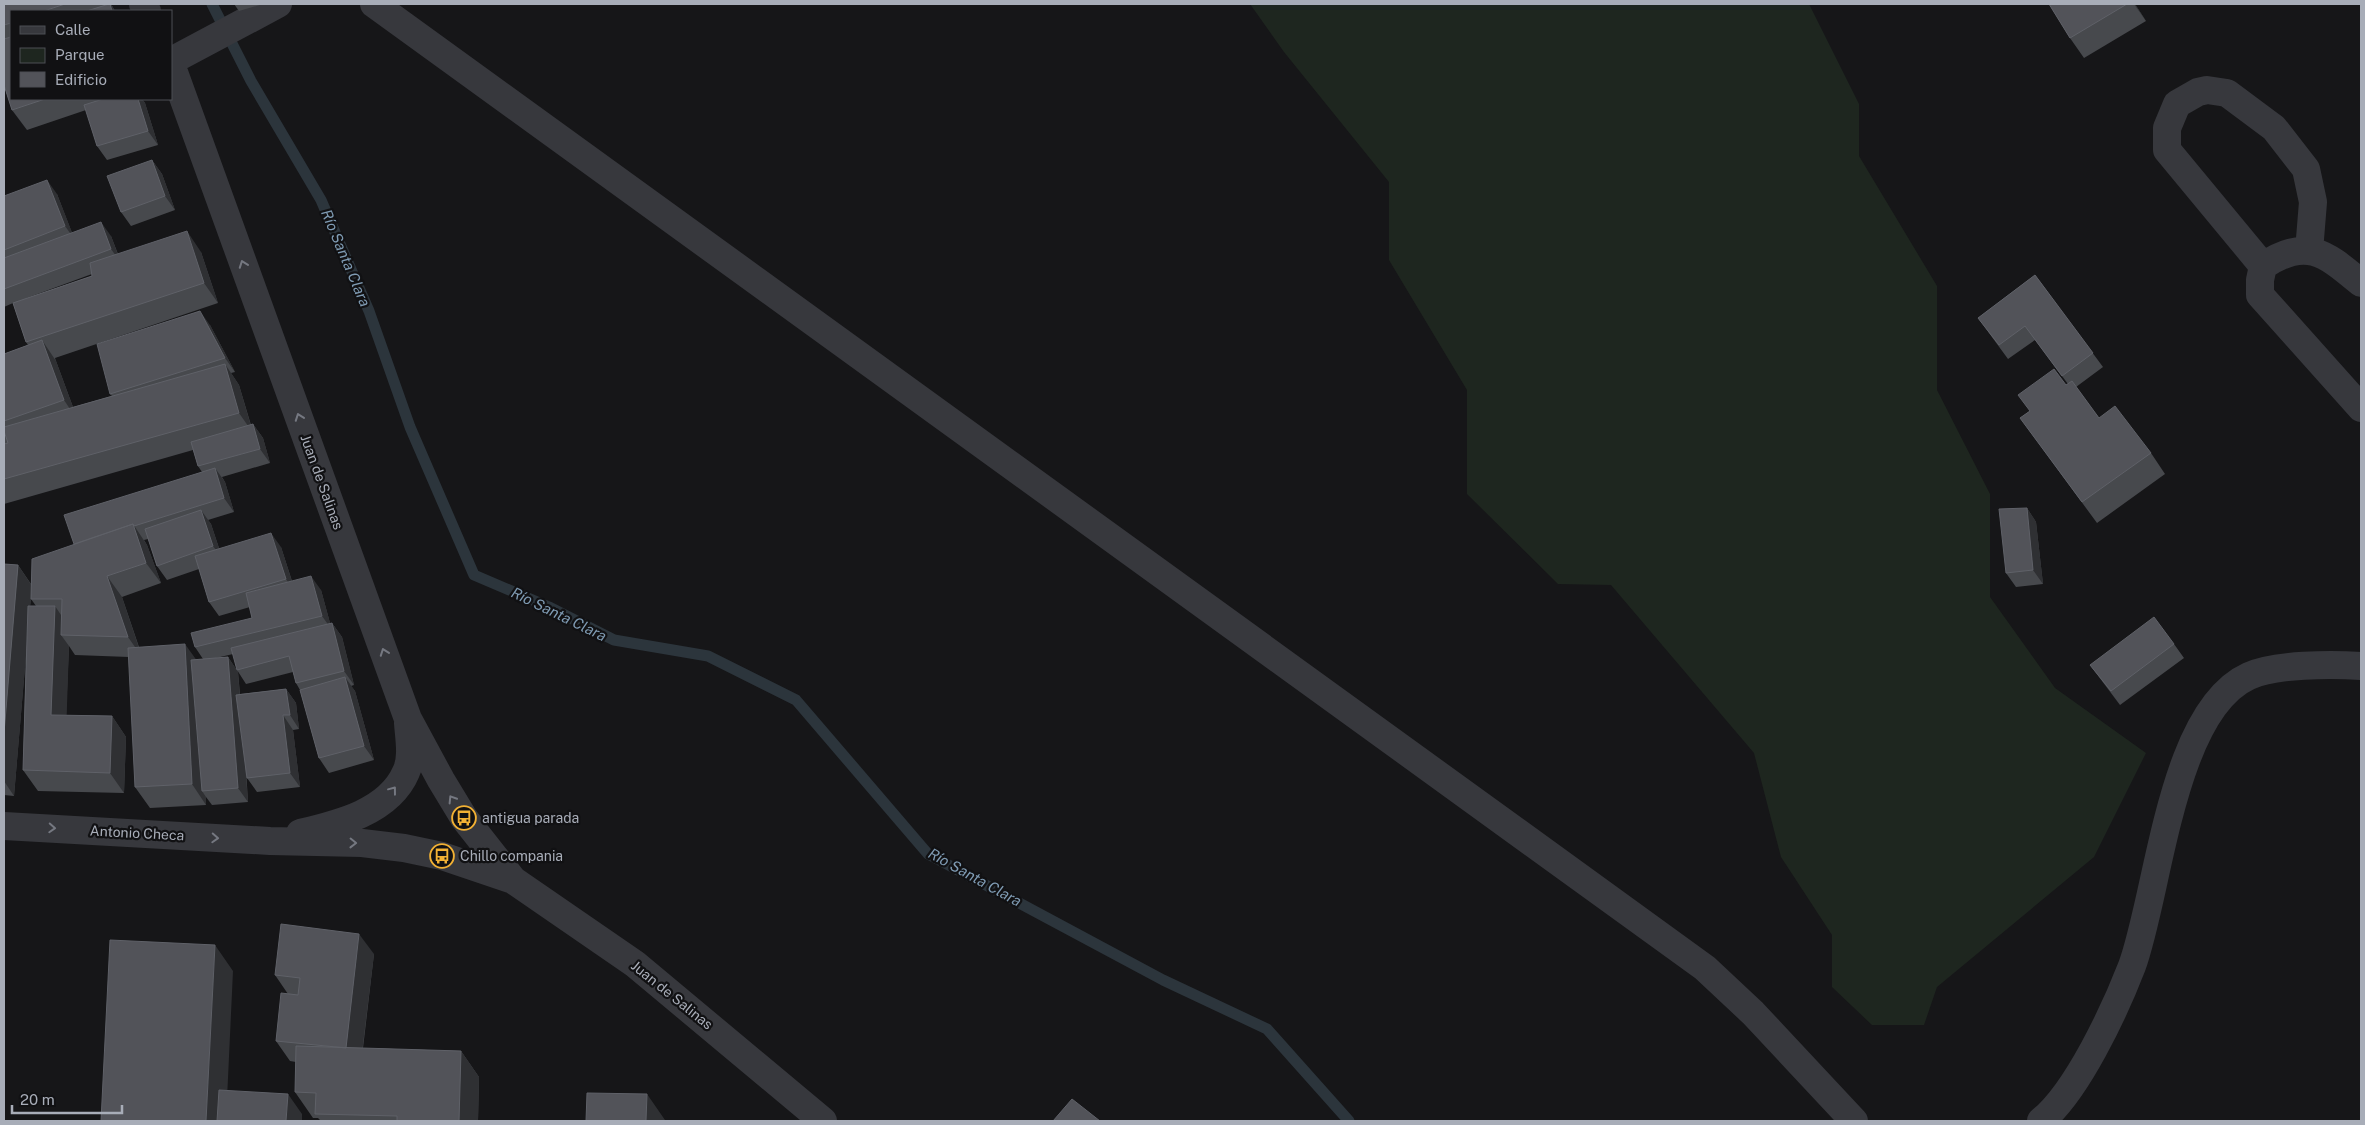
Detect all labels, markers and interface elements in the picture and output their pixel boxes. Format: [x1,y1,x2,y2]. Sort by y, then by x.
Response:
legend [10,10,172,100]
text: Calle [55,21,91,38]
text: Parque [55,46,105,63]
text: Edificio [55,71,107,88]
water label: Río Santa Clara [318,207,374,309]
one-way arrow [239,260,249,269]
one-way arrow [295,413,305,421]
street label: Juan de Salinas [297,432,347,532]
water label: Río Santa Clara [509,584,609,644]
one-way arrow [380,648,390,656]
one-way arrow [388,787,397,796]
one-way arrow [449,795,458,804]
bus stop icon: antigua parada [451,805,477,831]
place label: antigua parada [482,810,579,826]
one-way arrow [49,823,57,834]
street label: Antonio Checa [89,823,185,843]
one-way arrow [211,832,219,843]
one-way arrow [350,838,358,848]
bus stop icon: Chillo compania [429,843,455,869]
water label: Río Santa Clara [925,844,1025,910]
place label: Chillo compania [460,848,563,864]
street label: Juan de Salinas [628,957,716,1033]
scale bar [12,1082,122,1114]
text: 20 m [20,1091,55,1108]

